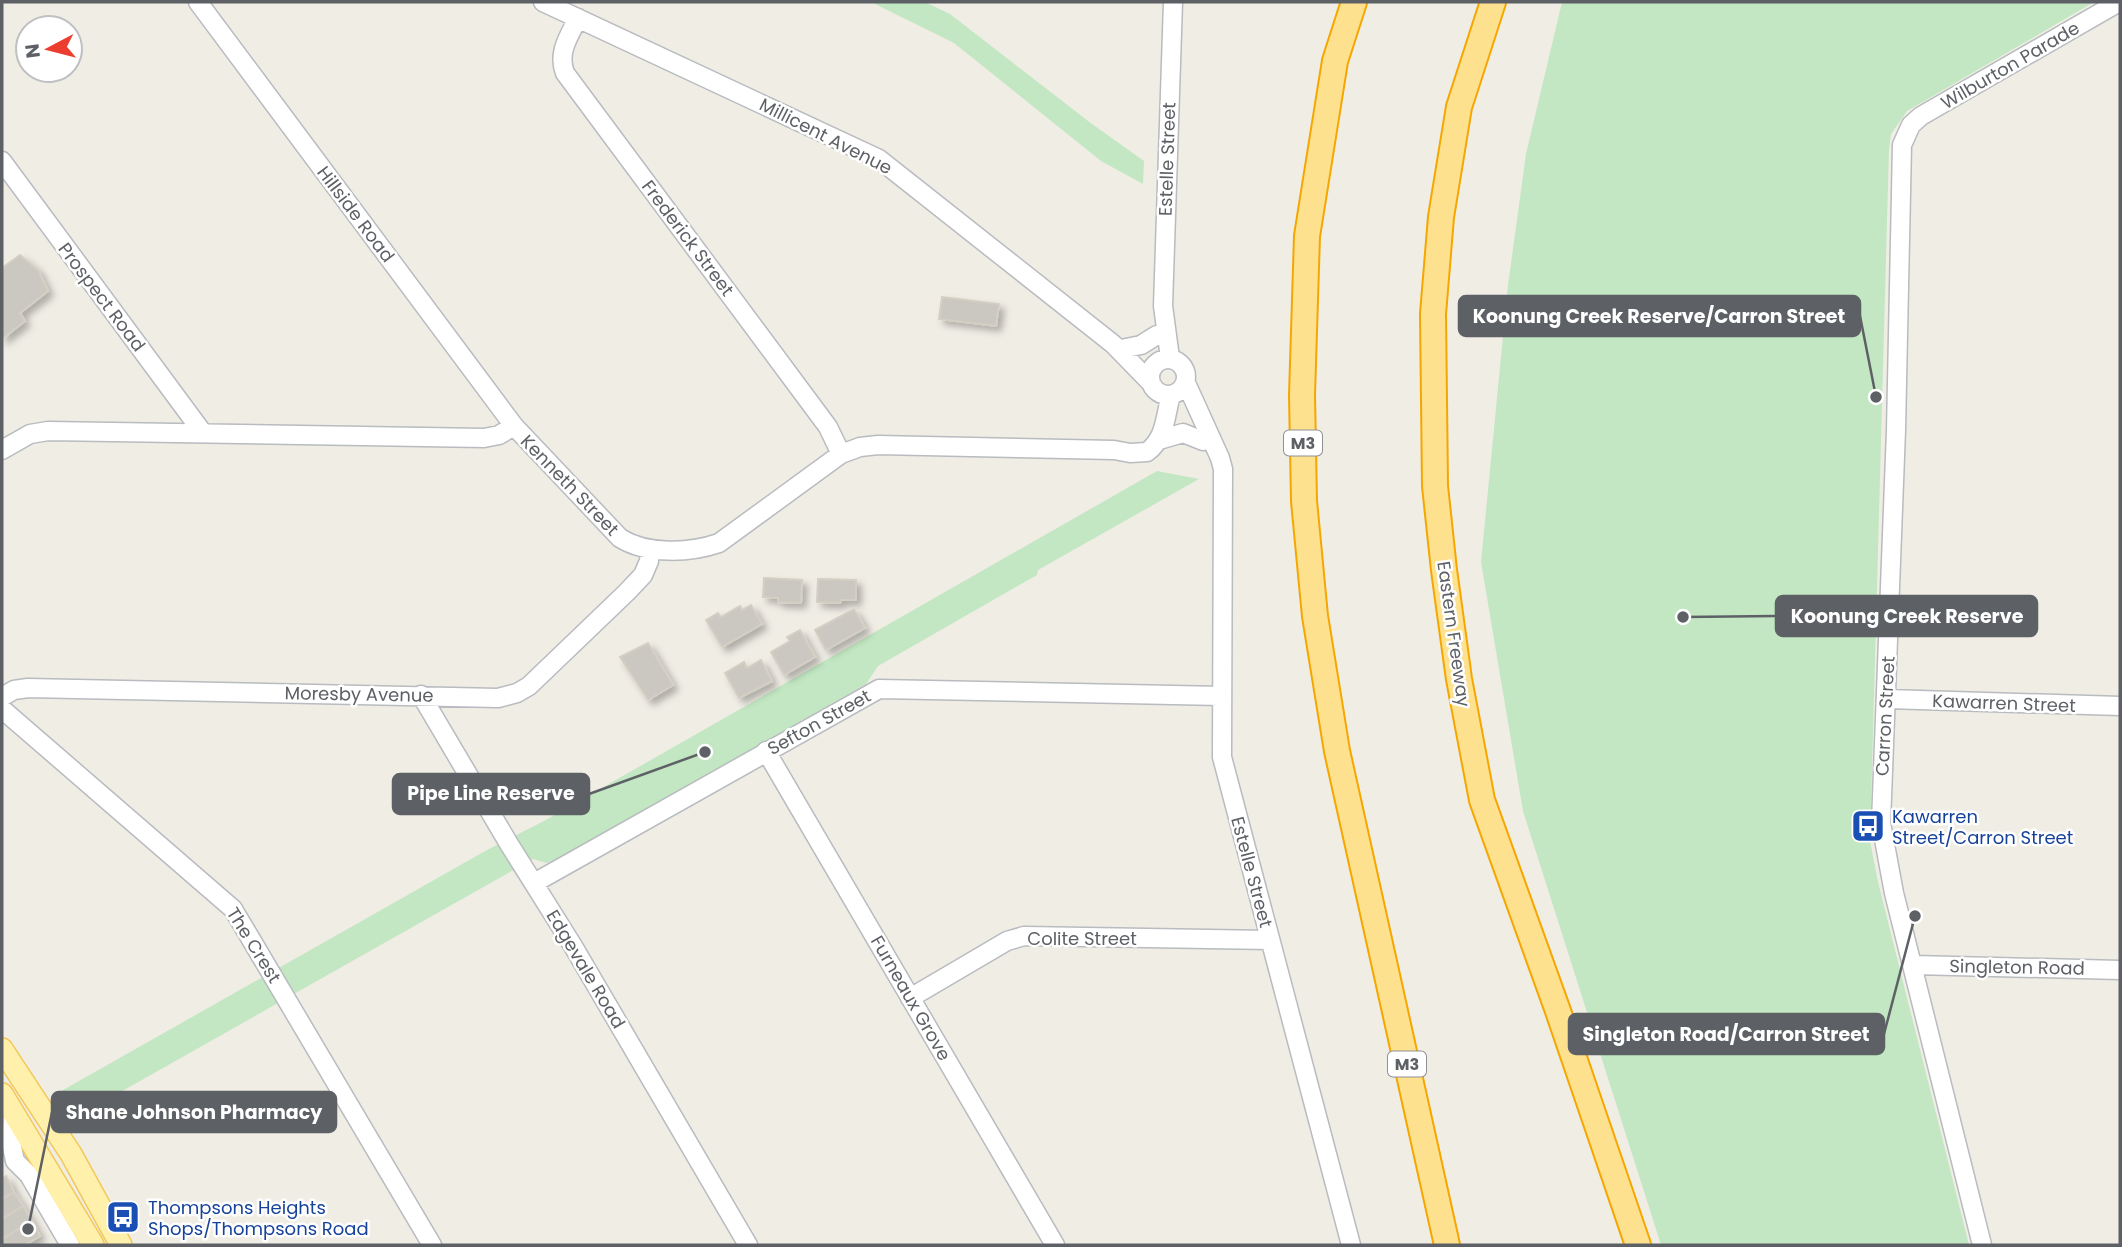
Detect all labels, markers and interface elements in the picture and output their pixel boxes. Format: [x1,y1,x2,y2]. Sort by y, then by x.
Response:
north arrow [14,14,84,84]
street label: Wilburton Parade [1936,15,2084,115]
text: N [18,42,47,60]
street label: Millicent Avenue [755,92,897,180]
street label: Estelle Street [1153,102,1181,216]
street label: Hillside Road [312,161,400,267]
street label: Frederick Street [636,175,740,301]
street label: Prospect Road [53,237,151,357]
callout: Koonung Creek Reserve/Carron Street [1459,296,1860,336]
text: Koonung Creek Reserve/Carron Street [1473,303,1846,330]
street label: Kenneth Street [515,429,625,541]
road number: M3 [1284,430,1322,456]
street label: Eastern Freeway [1431,560,1477,708]
callout: Koonung Creek Reserve [1776,596,2037,636]
text: Koonung Creek Reserve [1791,603,2024,630]
street label: Carron Street [1869,655,1901,777]
street label: Moresby Avenue [284,680,434,708]
street label: Sefton Street [763,683,875,761]
street label: Kawarren Street [1932,688,2076,718]
callout: Pipe Line Reserve [393,774,589,814]
text: Pipe Line Reserve [407,780,575,807]
place label: Kawarren Street/Carron Street [1892,804,2073,850]
bus stop icon: Kawarren Street/Carron Street [1849,807,1887,845]
street label: Estelle Street [1225,814,1279,930]
street label: The Crest [221,902,287,988]
street label: Edgevale Road [541,905,631,1033]
street label: Colite Street [1027,926,1137,951]
street label: Furneaux Grove [865,931,957,1065]
street label: Singleton Road [1949,953,2085,981]
callout: Singleton Road/Carron Street [1569,1014,1884,1054]
text: Singleton Road/Carron Street [1582,1021,1870,1048]
road number: M3 [1388,1052,1426,1076]
callout: Shane Johnson Pharmacy [52,1092,336,1132]
text: Shane Johnson Pharmacy [66,1099,323,1126]
place label: Thompsons Heights Shops/Thompsons Road [148,1195,369,1241]
bus stop icon: Thompsons Heights Shops/Thompsons Road [104,1198,142,1236]

